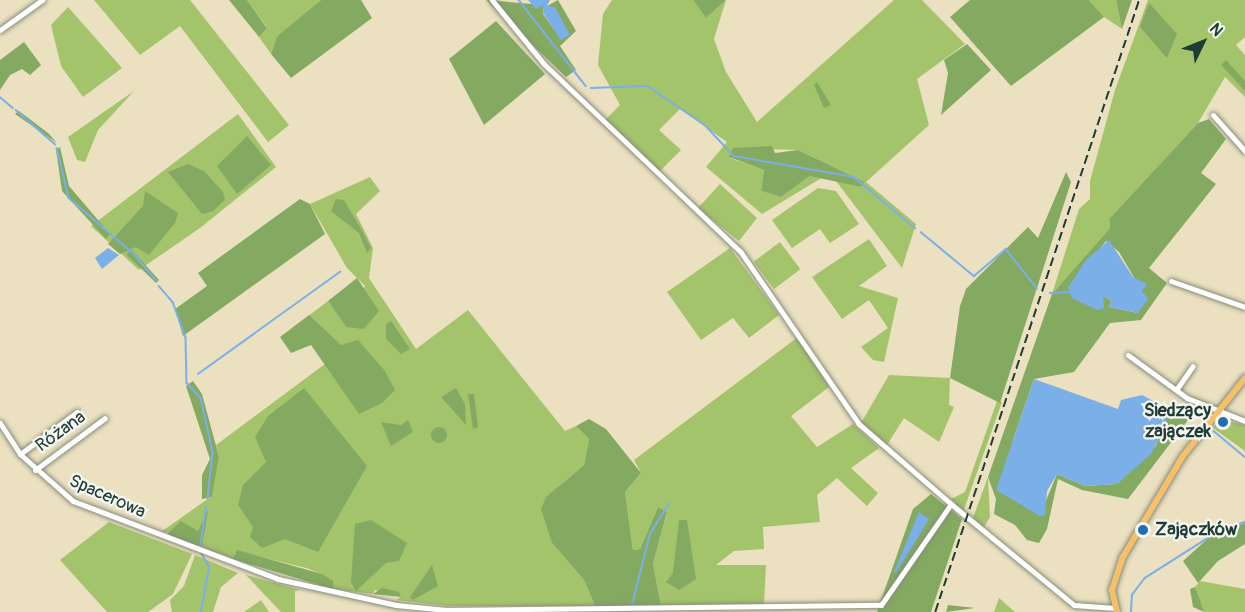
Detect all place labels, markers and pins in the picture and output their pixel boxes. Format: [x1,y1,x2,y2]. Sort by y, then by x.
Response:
place label: Siedzący zajączek [1144,401,1211,444]
marker: Siedzący zajączek [1216,415,1230,429]
place label: Zajączków [1155,519,1237,541]
marker: Zajączków [1136,523,1150,537]

